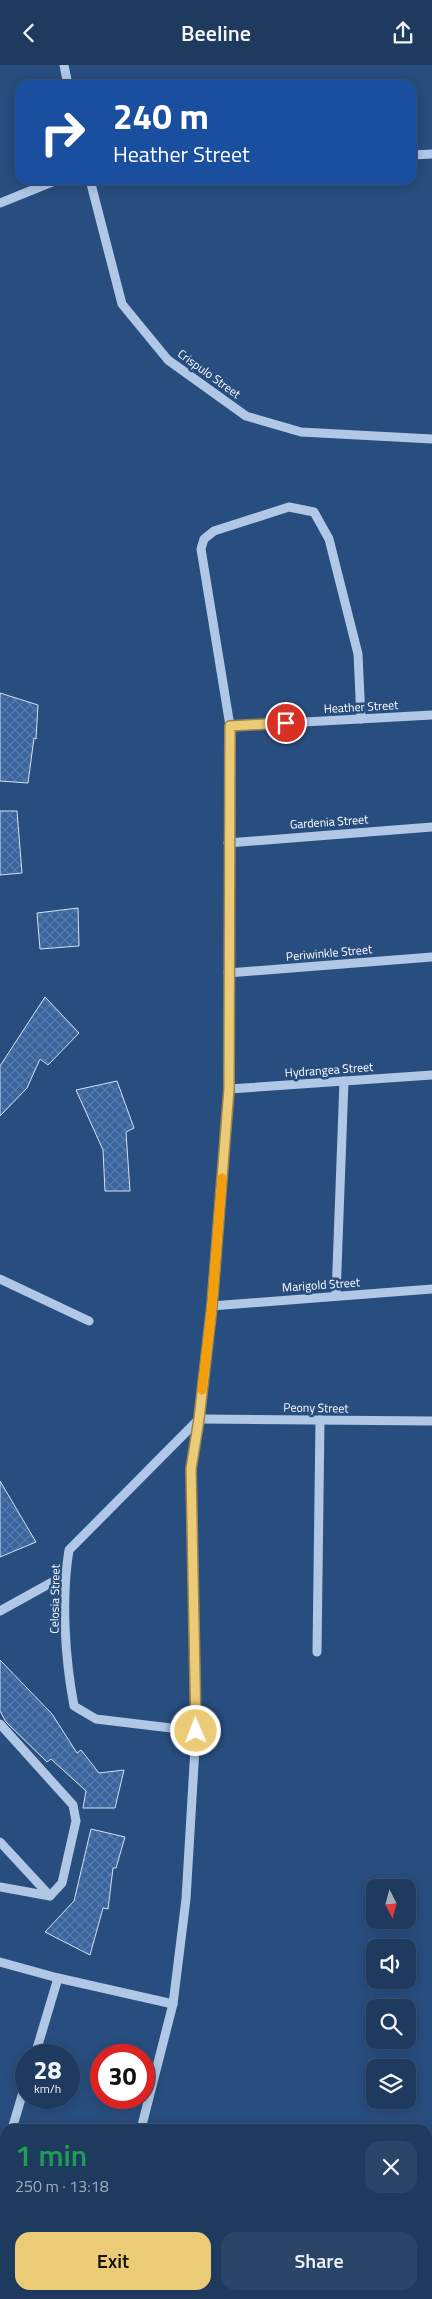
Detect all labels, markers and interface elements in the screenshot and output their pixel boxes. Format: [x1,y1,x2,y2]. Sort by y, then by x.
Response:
text: Beeline [181,16,251,50]
icon: back [15,19,43,47]
icon: share [389,19,417,47]
text: 240 m [113,89,209,143]
icon: right [30,100,95,165]
text: Heather Street [113,137,250,171]
street label: Crispulo Street [174,344,246,404]
street label: Heather Street [323,695,399,718]
pin [265,702,307,744]
icon: arrive [272,709,300,737]
street label: Gardenia Street [289,809,370,834]
street label: Periwinkle Street [285,939,374,966]
street label: Hydrangea Street [284,1057,375,1082]
street label: Marigold Street [281,1272,361,1297]
street label: Peony Street [283,1397,350,1418]
street label: Celosia Street [44,1563,65,1634]
position arrow [169,1704,221,1756]
north arrow [366,1879,416,1929]
map controls [366,1879,416,2109]
button: sound [366,1939,416,1989]
button: search [366,1999,416,2049]
speed limit sign: 30 [90,2044,155,2109]
text: 28 [33,2051,62,2089]
button: layers [366,2059,416,2109]
text: km/h [34,2079,61,2098]
text: 1 min [15,2132,87,2178]
button: close [365,2141,417,2193]
text: 250 m · 13:18 [15,2174,109,2198]
button: Exit [15,2232,211,2290]
button: Share [221,2232,417,2290]

